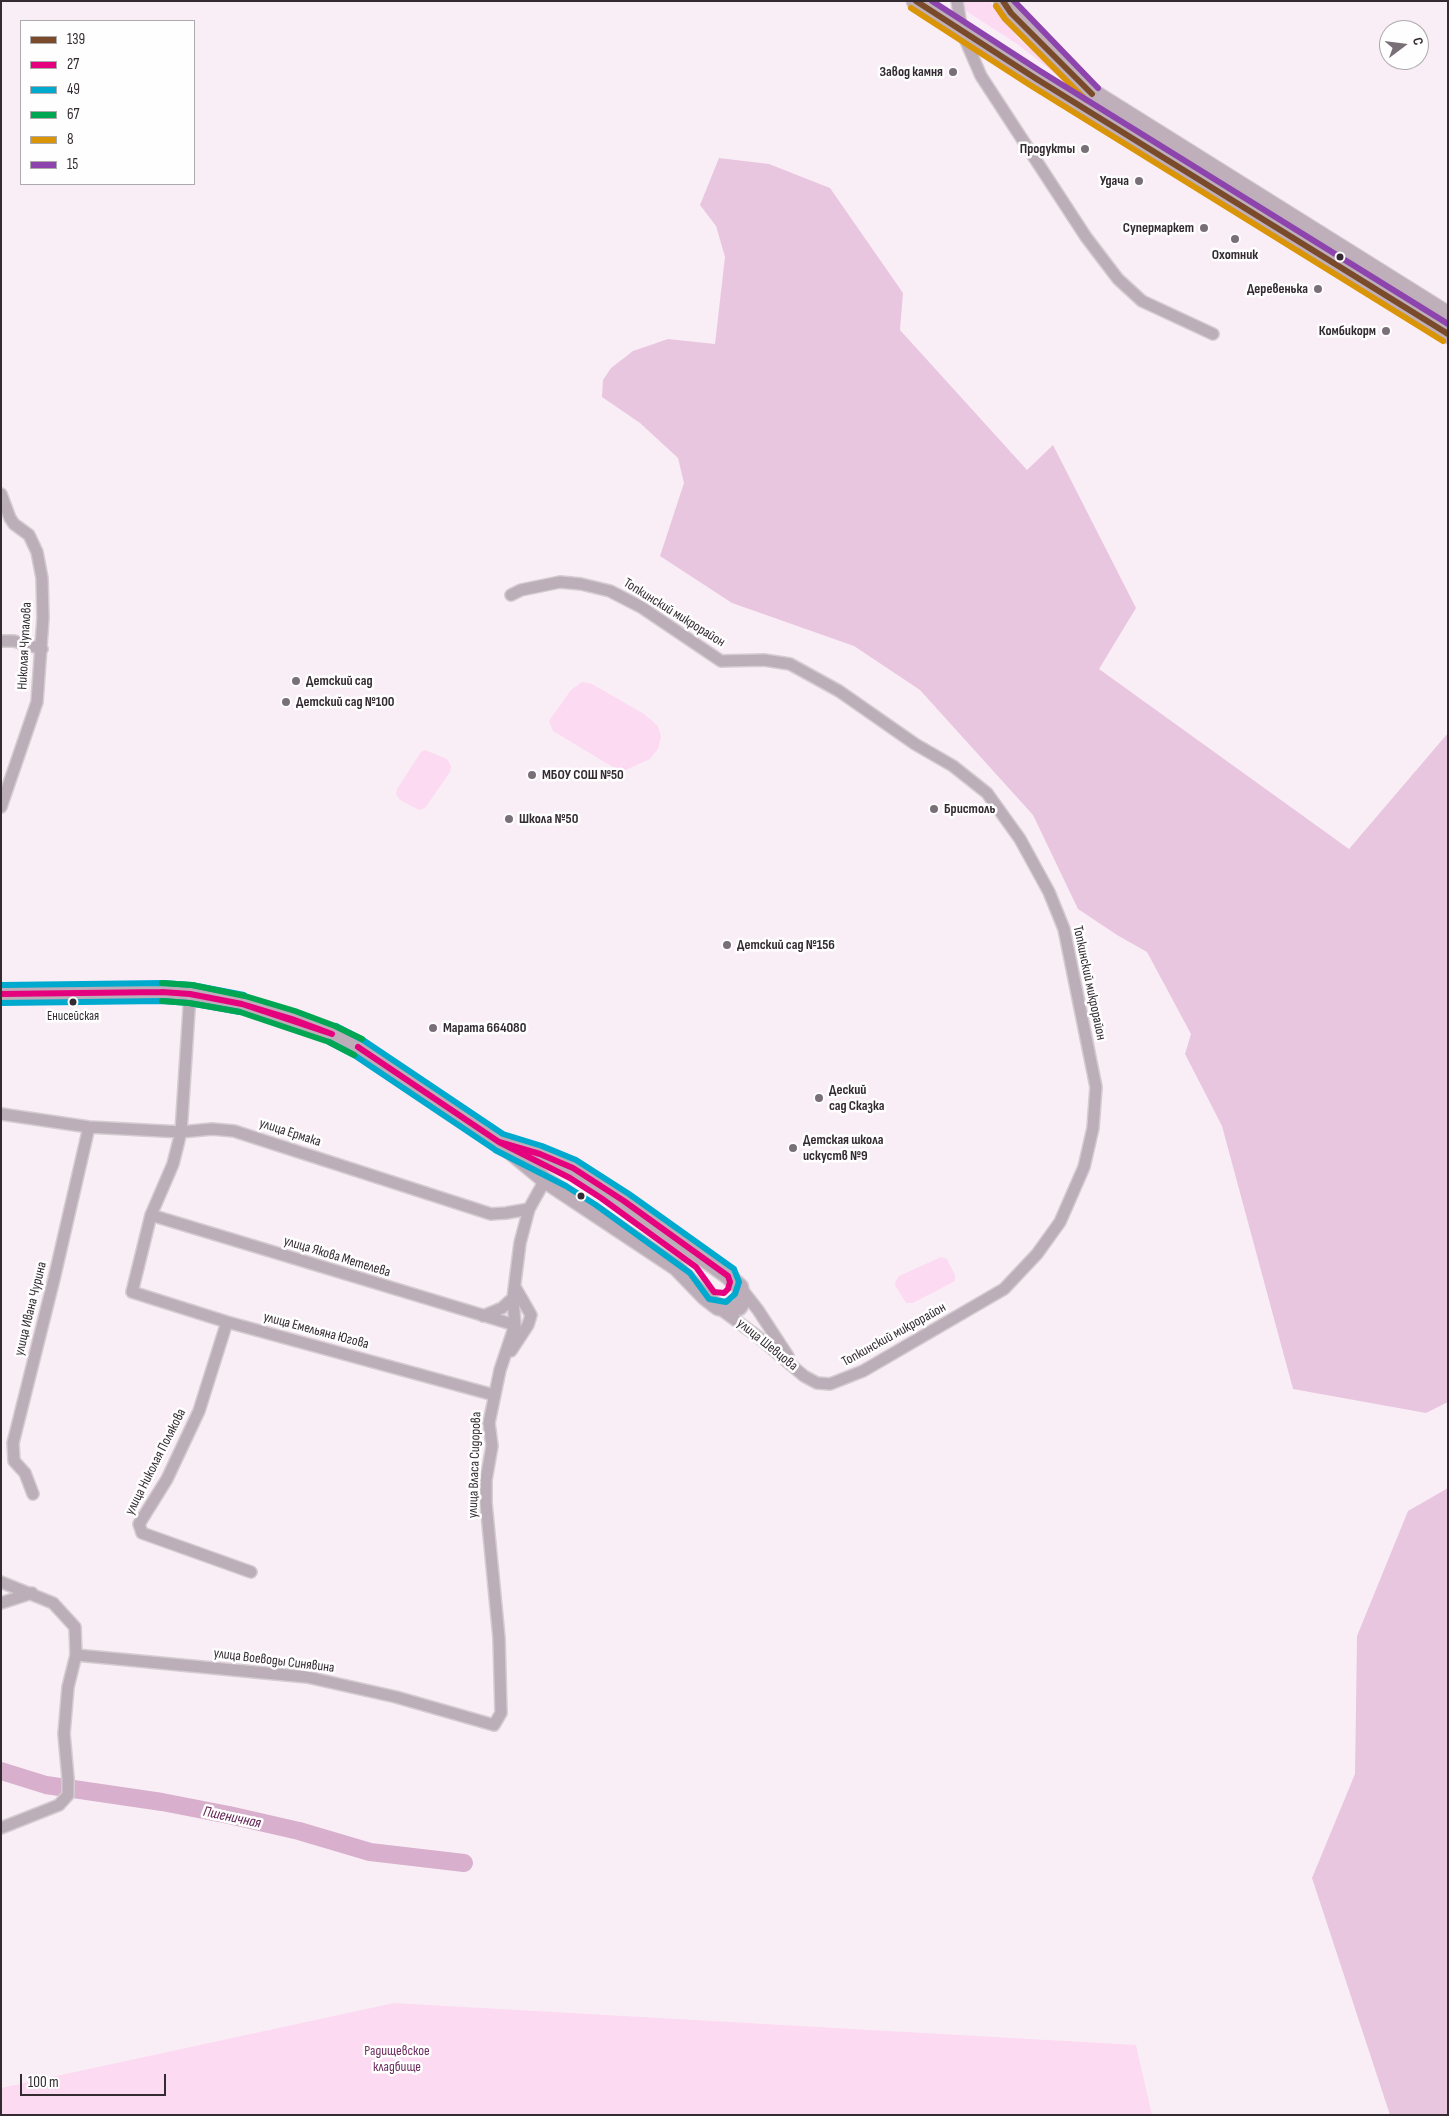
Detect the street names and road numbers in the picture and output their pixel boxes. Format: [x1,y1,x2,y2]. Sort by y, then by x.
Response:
street label: Топкинский микрорайон [620,575,728,651]
street label: Николая Чупалова [14,602,36,690]
street label: Топкинский микрорайон [1069,924,1109,1042]
street label: улица Ермака [257,1115,323,1151]
street label: улица Якова Метелева [282,1233,392,1281]
street label: улица Ивана Чурина [11,1260,51,1358]
street label: Топкинский микрорайон [839,1299,949,1371]
street label: улица Емельяна Югова [261,1309,371,1353]
street label: улица Шевцова [733,1315,801,1375]
street label: улица Николая Полякова [122,1406,190,1518]
street label: улица Власа Сидорова [465,1412,485,1518]
street label: улица Воеводы Синявина [213,1645,335,1677]

